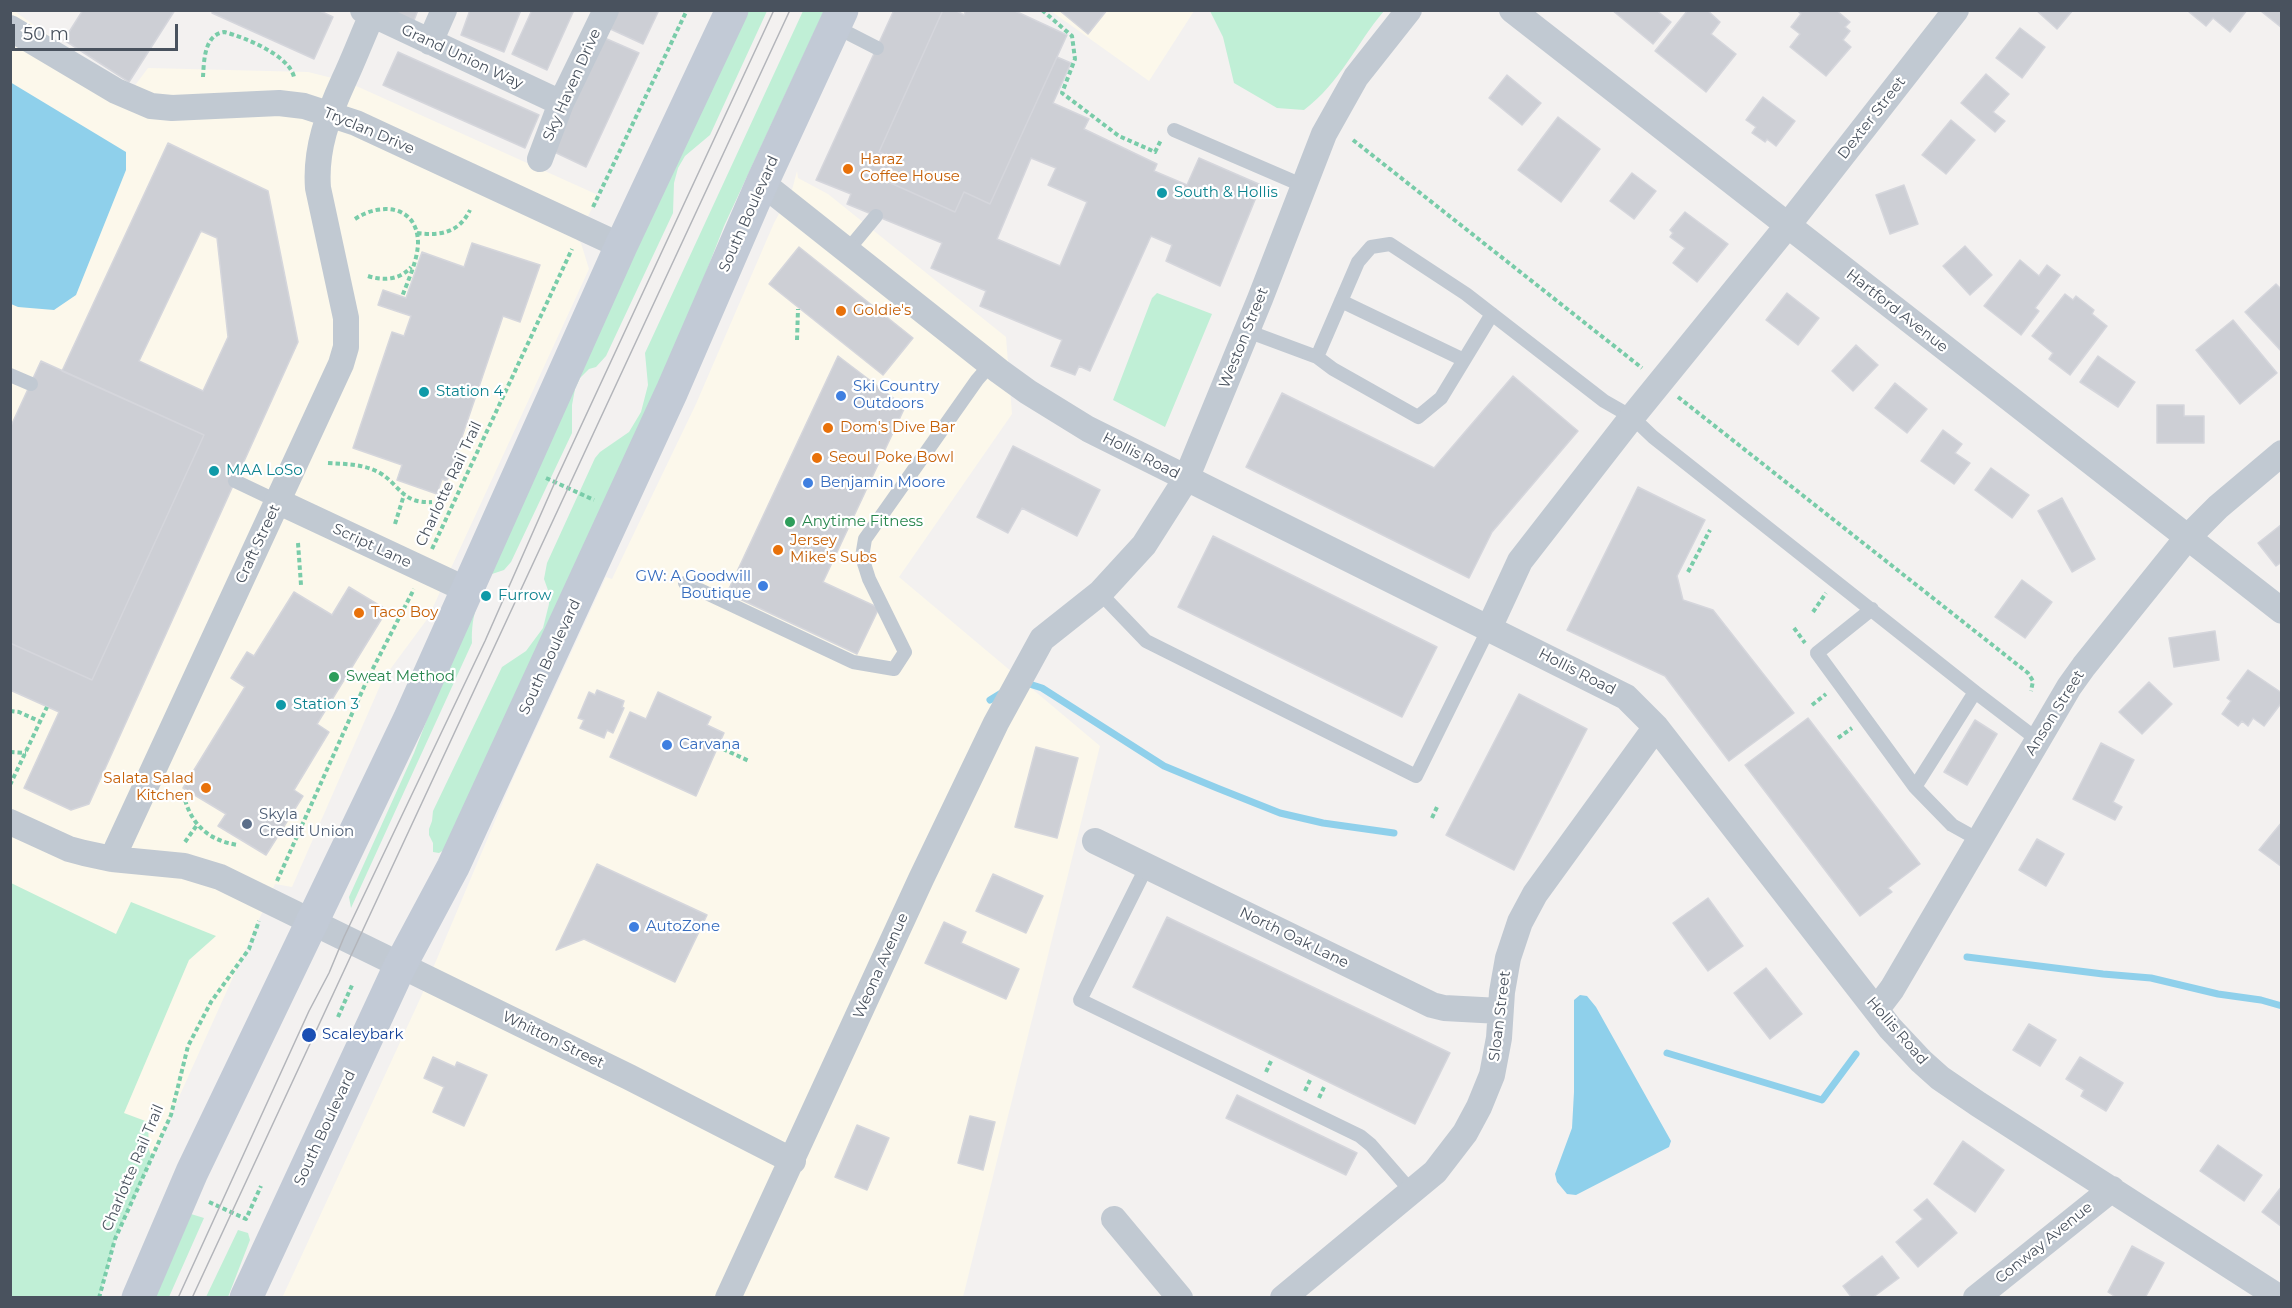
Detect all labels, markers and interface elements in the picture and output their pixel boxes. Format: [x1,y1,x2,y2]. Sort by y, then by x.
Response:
scale bar [15,12,182,50]
street label: Grand Union Way [398,21,526,93]
text: 50 m [23,23,69,45]
street label: Sky Haven Drive [539,26,605,144]
street label: Dexter Street [1834,73,1910,163]
street label: Tryclan Drive [321,104,417,158]
place label: Haraz Coffee House [860,151,960,186]
street label: South Boulevard [715,153,783,275]
marker: Haraz Coffee House [841,162,855,176]
place label: South & Hollis [1174,184,1278,202]
marker: South & Hollis [1155,186,1169,200]
street label: Hartford Avenue [1842,266,1952,356]
street label: Weston Street [1216,285,1272,391]
place label: Goldie's [853,302,911,320]
marker: Goldie's [834,304,848,318]
place label: Ski Country Outdoors [853,378,939,413]
place label: Station 4 [436,383,503,401]
marker: Station 4 [417,385,431,399]
marker: Ski Country Outdoors [834,389,848,403]
street label: Charlotte Rail Trail [412,419,486,549]
place label: Dom's Dive Bar [840,419,955,437]
marker: Dom's Dive Bar [821,421,835,435]
street label: Hollis Road [1099,429,1183,483]
place label: Seoul Poke Bowl [829,449,954,467]
marker: Seoul Poke Bowl [810,451,824,465]
place label: MAA LoSo [226,462,303,480]
marker: MAA LoSo [207,464,221,478]
place label: Benjamin Moore [820,474,946,492]
marker: Benjamin Moore [801,476,815,490]
street label: Craft Street [232,502,284,586]
place label: Anytime Fitness [802,513,923,531]
marker: Anytime Fitness [783,515,797,529]
street label: Script Lane [330,520,414,572]
place label: Jersey Mike's Subs [790,532,877,567]
marker: Jersey Mike's Subs [771,543,785,557]
place label: GW: A Goodwill Boutique [635,568,751,603]
marker: GW: A Goodwill Boutique [756,579,770,593]
place label: Furrow [498,587,551,605]
marker: Furrow [479,589,493,603]
street label: South Boulevard [515,596,585,718]
place label: Taco Boy [371,604,438,622]
marker: Taco Boy [352,606,366,620]
street label: Hollis Road [1535,645,1619,699]
street label: Anson Street [2022,667,2088,759]
place label: Sweat Method [346,668,455,686]
marker: Sweat Method [327,670,341,684]
place label: Station 3 [293,696,359,714]
marker: Station 3 [274,698,288,712]
place label: Carvana [679,736,740,754]
marker: Carvana [660,738,674,752]
place label: Salata Salad Kitchen [103,770,194,805]
marker: Salata Salad Kitchen [199,781,213,795]
place label: Skyla Credit Union [259,806,354,841]
marker: Skyla Credit Union [240,817,254,831]
street label: North Oak Lane [1236,904,1352,972]
street label: Weona Avenue [850,910,912,1022]
place label: AutoZone [646,918,720,936]
marker: AutoZone [627,920,641,934]
street label: Sloan Street [1486,970,1514,1062]
street label: Hollis Road [1863,993,1931,1069]
street label: Whitton Street [499,1008,607,1072]
marker: Scaleybark [300,1026,318,1044]
place label: Scaleybark [322,1026,403,1044]
street label: South Boulevard [290,1067,360,1189]
street label: Charlotte Rail Trail [98,1102,168,1234]
street label: Conway Avenue [1992,1198,2096,1288]

